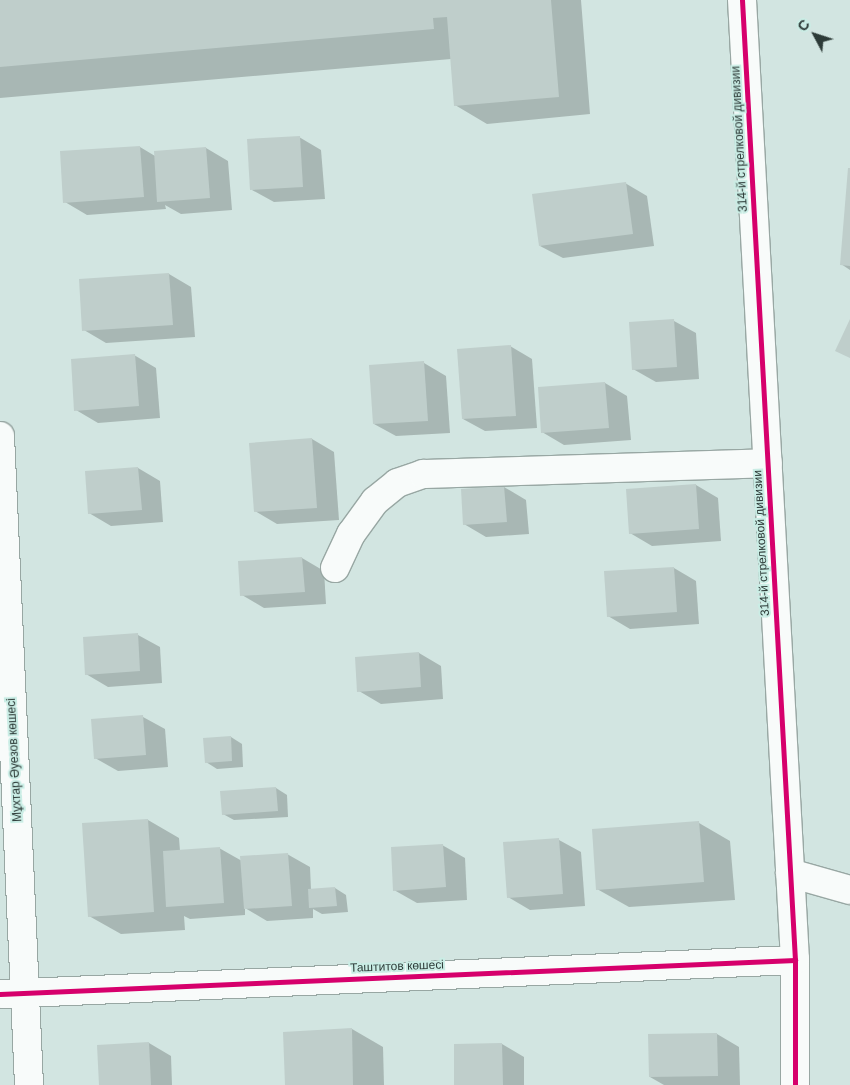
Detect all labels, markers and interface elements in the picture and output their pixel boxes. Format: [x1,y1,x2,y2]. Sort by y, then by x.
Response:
north arrow [790,10,840,60]
text: С [794,16,813,34]
street label: 314-й стрелковой дивизии [729,66,751,212]
street label: 314-й стрелковой дивизии [751,470,773,616]
street label: Мұхтар Әуезов көшесі [5,698,25,822]
street label: Таштитов көшесі [350,958,444,976]

